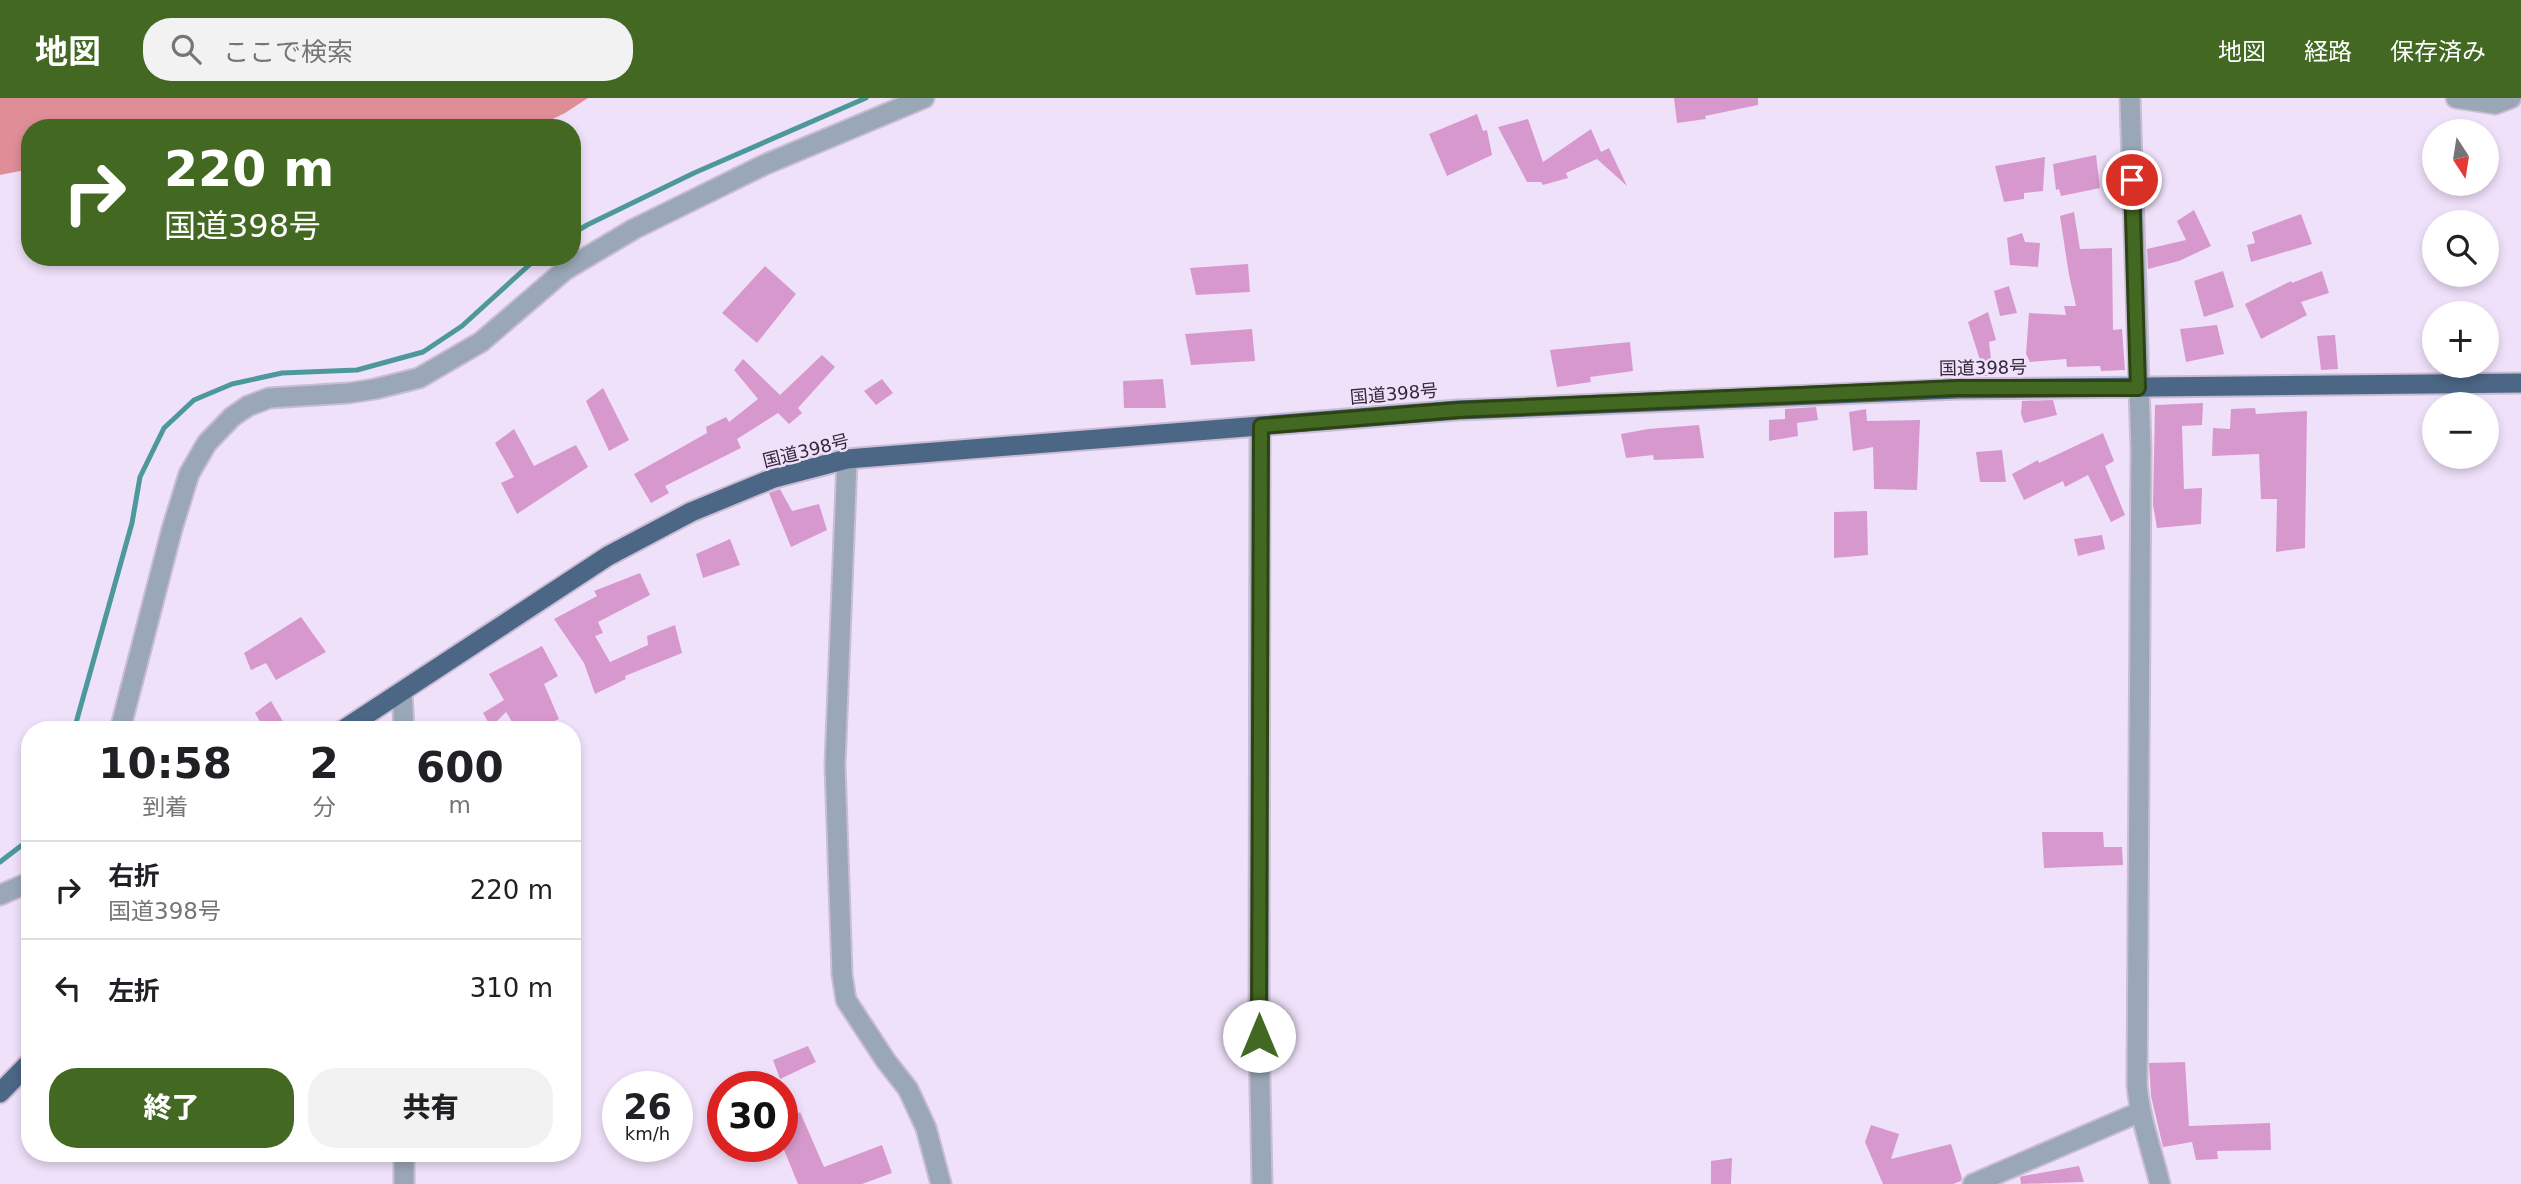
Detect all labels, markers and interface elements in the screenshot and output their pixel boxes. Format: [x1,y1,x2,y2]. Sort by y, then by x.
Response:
search box [143,18,633,81]
icon: search [167,30,205,68]
text: 地図 [35,32,101,71]
text: ここで検索 [223,37,353,67]
text: 地図 [2218,38,2266,66]
text: 経路 [2304,38,2352,66]
text: 保存済み [2390,38,2486,66]
north arrow [2422,119,2499,196]
map controls [2422,119,2499,469]
text: 220 m [164,141,334,198]
icon: right [49,147,140,238]
pin [2102,150,2162,210]
icon: arrive [2113,161,2151,199]
text: 国道398号 [164,207,321,245]
button: search [2422,210,2499,287]
button: + [2422,301,2499,378]
street label: 国道398号 [1939,356,2027,379]
street label: 国道398号 [1349,379,1439,408]
button: − [2422,392,2499,469]
street label: 国道398号 [760,430,851,471]
text: 10:58 [98,739,232,788]
text: 2 [309,739,339,788]
text: 600 [416,743,504,792]
text: m [449,792,471,818]
text: 到着 [142,794,188,820]
text: 分 [313,794,336,820]
text: 右折 [108,861,160,891]
icon: right [49,871,87,909]
text: 220 m [470,875,553,905]
text: 国道398号 [108,898,221,924]
icon: left [49,969,87,1007]
text: 310 m [470,973,553,1003]
text: 左折 [108,976,160,1006]
position arrow [1222,999,1296,1073]
button: 終了 [49,1068,294,1148]
button: 共有 [308,1068,553,1148]
speed limit sign: 30 [707,1071,798,1162]
text: 26 [623,1087,672,1127]
text: km/h [625,1123,670,1144]

